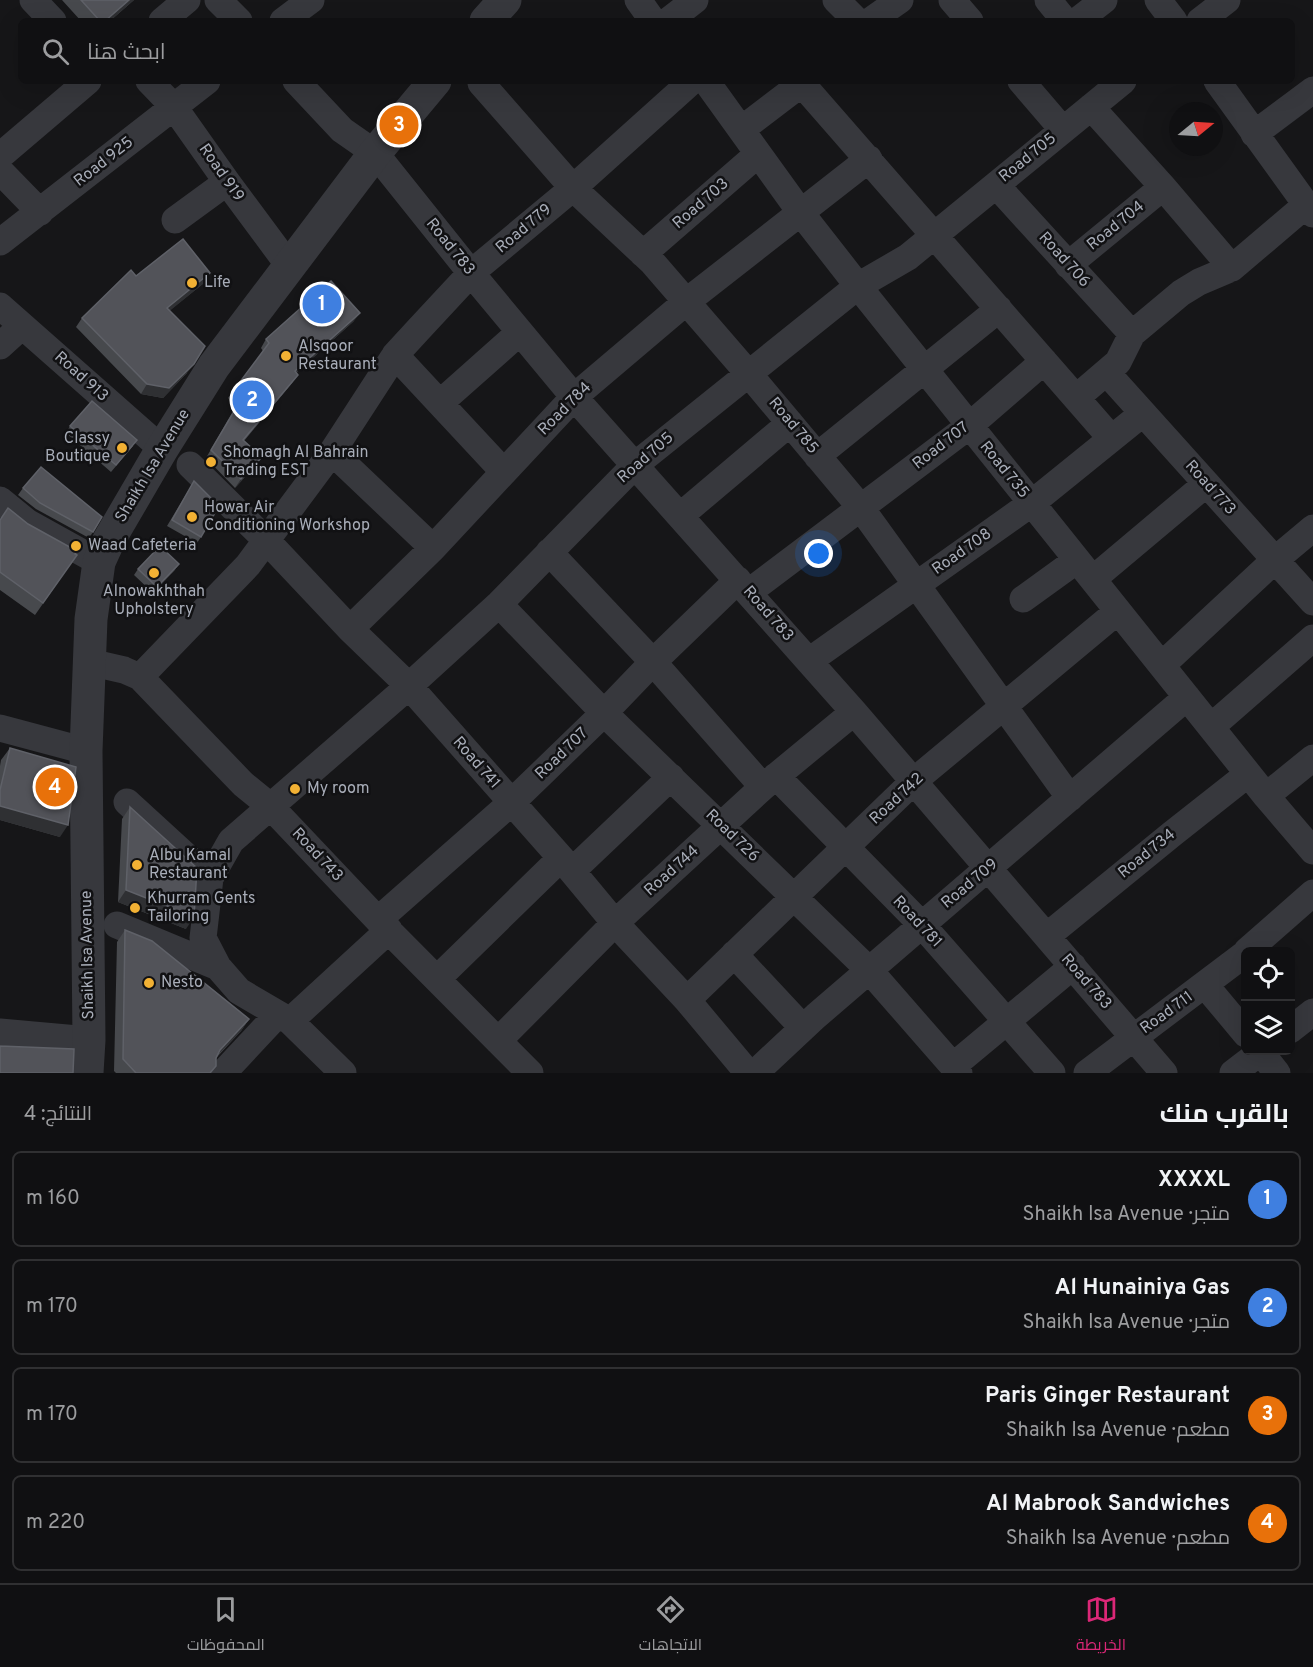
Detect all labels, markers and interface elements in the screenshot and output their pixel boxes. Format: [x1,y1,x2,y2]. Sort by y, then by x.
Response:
search box [18,18,1295,84]
icon: search [39,35,72,68]
text: ابحث هنا [87,40,166,67]
pin: 3 [380,102,418,148]
north arrow [1169,102,1223,156]
street label: Road 705 [995,129,1061,187]
street label: Road 925 [70,133,138,191]
street label: Road 919 [194,140,248,206]
street label: Road 703 [669,174,733,234]
street label: Road 704 [1083,197,1149,255]
street label: Road 779 [492,200,556,258]
street label: Road 783 [421,214,479,280]
street label: Road 706 [1034,228,1094,292]
place label: Life [204,273,231,293]
marker: Life [185,276,199,290]
pin: 1 [302,282,342,326]
place label: Alsqoor Restaurant [298,337,377,375]
street label: Road 913 [50,348,112,406]
marker: Alsqoor Restaurant [279,349,293,363]
pin: 2 [232,378,272,422]
street label: Road 784 [534,378,596,440]
street label: Road 785 [764,394,822,458]
street label: Shaikh Isa Avenue [111,406,195,526]
street label: Road 707 [909,418,973,474]
street label: Road 705 [614,428,678,488]
place label: Classy Boutique [45,429,110,467]
street label: Road 735 [975,437,1033,503]
marker: Classy Boutique [115,441,129,455]
place label: Shomagh Al Bahrain Trading EST [223,443,369,481]
marker: Shomagh Al Bahrain Trading EST [204,455,218,469]
street label: Road 773 [1180,456,1240,520]
place label: Howar Air Conditioning Workshop [204,498,370,536]
marker: Howar Air Conditioning Workshop [185,510,199,524]
street label: Road 708 [928,524,996,580]
place label: Waad Cafeteria [88,536,196,556]
marker: Waad Cafeteria [69,539,83,553]
your location [804,539,833,568]
marker: Alnowakhthah Upholstery [147,566,161,580]
place label: Alnowakhthah Upholstery [103,582,205,620]
street label: Road 783 [738,582,798,646]
street label: Road 707 [531,724,593,784]
street label: Road 741 [448,733,504,793]
pin: 4 [36,764,74,810]
street label: Road 742 [866,769,928,829]
place label: My room [307,779,370,799]
marker: My room [288,782,302,796]
street label: Road 726 [701,805,763,867]
street label: Road 743 [287,824,347,886]
street label: Road 734 [1114,825,1180,883]
street label: Road 744 [640,841,704,901]
place label: Albu Kamal Restaurant [149,846,231,884]
street label: Road 709 [938,855,1002,913]
marker: Albu Kamal Restaurant [130,858,144,872]
place label: Khurram Gents Tailoring [147,889,256,927]
street label: Shaikh Isa Avenue [77,890,99,1020]
street label: Road 781 [888,892,946,952]
marker: Khurram Gents Tailoring [128,901,142,915]
map controls [1241,947,1295,1055]
button: locate [1241,947,1295,1001]
street label: Road 783 [1056,950,1116,1014]
place label: Nesto [161,973,203,993]
marker: Nesto [142,976,156,990]
street label: Road 711 [1137,987,1197,1039]
button: layers [1241,1001,1295,1055]
text: بالقرب منك [1160,1099,1289,1132]
text: النتائج: 4 [24,1102,92,1128]
text: XXXXL [1158,1167,1230,1194]
text: 160 m [26,1186,80,1212]
text: 1 [1264,1186,1272,1212]
text: متجر · Shaikh Isa Avenue [1023,1202,1230,1228]
text: Al Hunainiya Gas [1055,1275,1230,1302]
text: 170 m [26,1294,78,1320]
text: 2 [1261,1294,1274,1320]
text: متجر · Shaikh Isa Avenue [1023,1310,1230,1336]
text: Paris Ginger Restaurant [985,1383,1230,1410]
text: 170 m [26,1402,78,1428]
text: 3 [1262,1402,1274,1428]
text: مطعم · Shaikh Isa Avenue [1006,1418,1230,1444]
text: Al Mabrook Sandwiches [986,1491,1230,1518]
text: 220 m [26,1510,85,1536]
text: 4 [1261,1510,1274,1536]
text: مطعم · Shaikh Isa Avenue [1006,1526,1230,1552]
tab: المحفوظات [187,1593,265,1659]
tab: الاتجاهات [639,1593,702,1659]
tab: الخريطة [1076,1593,1126,1659]

